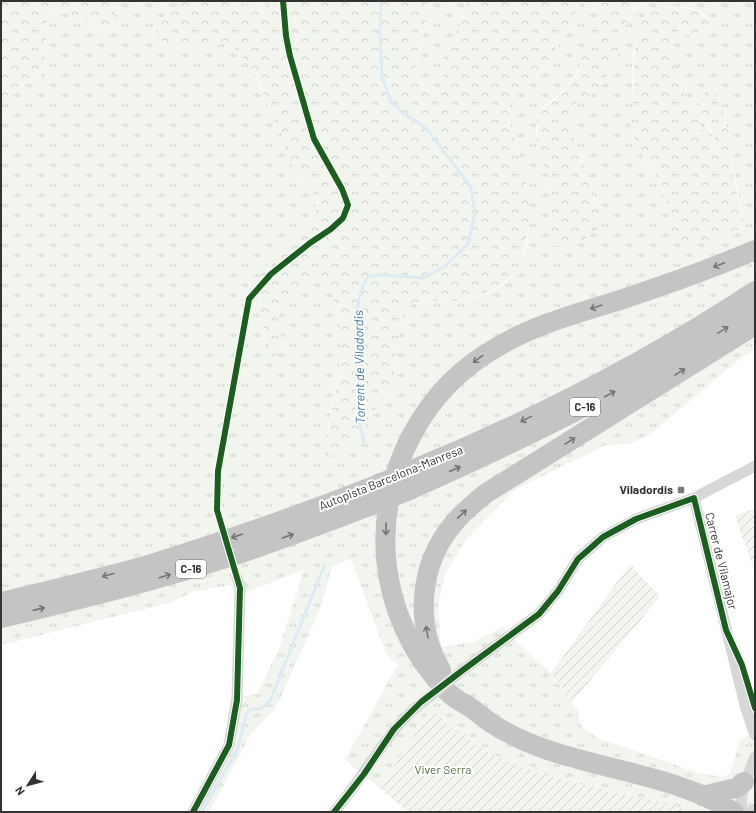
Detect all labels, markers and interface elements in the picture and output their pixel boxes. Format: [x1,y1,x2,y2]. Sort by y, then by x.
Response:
one-way arrow [714,261,726,269]
one-way arrow [590,304,603,311]
water label: Torrent de Viladordis [350,310,368,424]
one-way arrow [717,325,729,333]
one-way arrow [472,355,483,363]
one-way arrow [674,368,686,376]
one-way arrow [604,390,616,398]
road number: C-16 [570,398,600,416]
one-way arrow [520,416,532,423]
one-way arrow [564,437,576,445]
street label: Autopista Barcelona-Manresa [317,442,464,512]
one-way arrow [449,465,461,473]
place label: Viladordis [619,482,673,496]
marker: Viladordis [676,485,686,495]
one-way arrow [457,509,467,519]
street label: Carrer de Vilamajor [703,511,741,611]
one-way arrow [382,522,390,535]
one-way arrow [282,532,294,540]
one-way arrow [232,533,244,541]
road number: C-16 [176,560,206,578]
one-way arrow [102,572,115,579]
one-way arrow [158,572,171,579]
one-way arrow [32,605,45,613]
one-way arrow [422,626,430,639]
park label: Viver Serra [414,762,472,776]
north arrow [8,765,48,805]
text: N [12,784,27,798]

